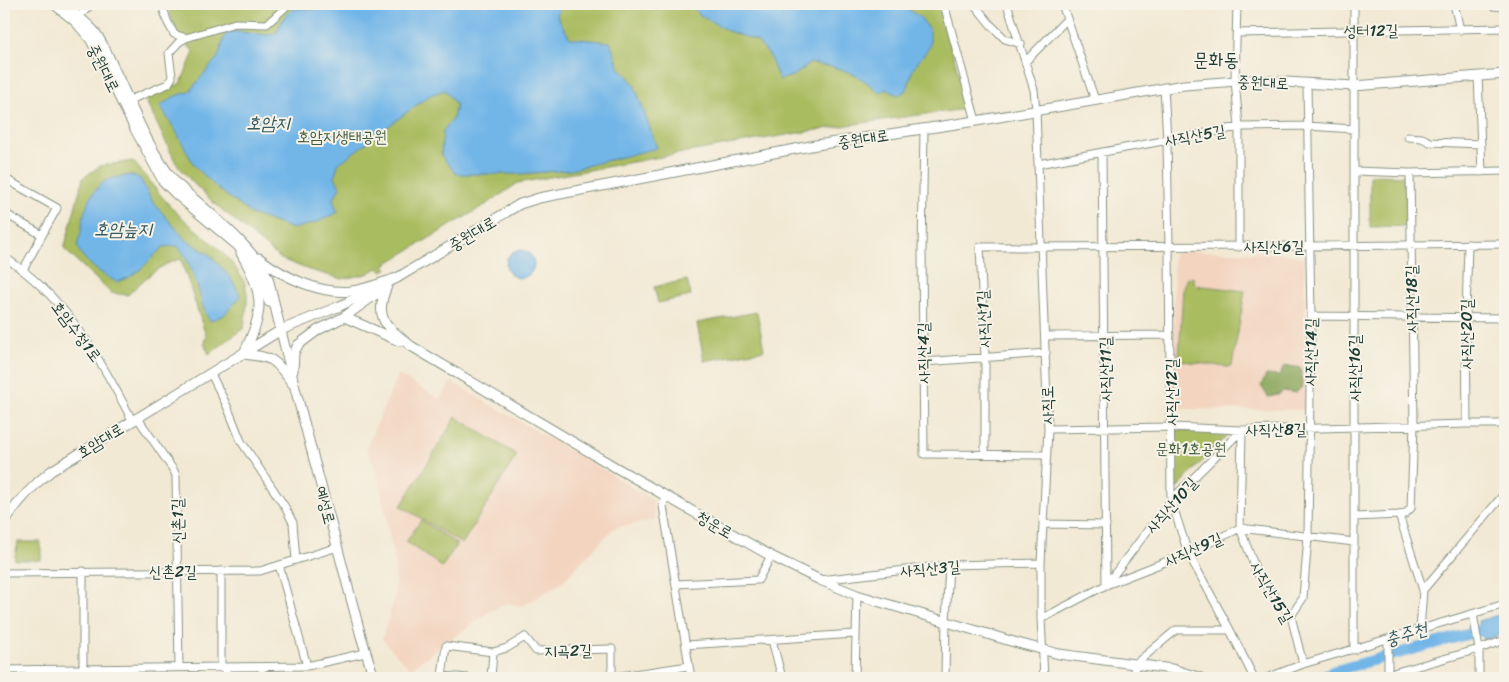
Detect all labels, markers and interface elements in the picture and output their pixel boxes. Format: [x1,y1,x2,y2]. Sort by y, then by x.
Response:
street label: 성터12길 [1343,16,1399,45]
street label: 중원대로 [79,39,128,98]
district label: 문화동 [1193,43,1239,76]
street label: 중원대로 [1237,67,1289,98]
water label: 호암지 [246,107,292,139]
street label: 사직산5길 [1162,116,1228,155]
street label: 중원대로 [835,120,891,157]
park label: 호암지생태공원 [297,122,387,151]
street label: 중원대로 [443,208,502,259]
water label: 호암늪지 [94,213,154,245]
street label: 사직산6길 [1244,232,1304,261]
street label: 사직산18길 [1396,265,1427,333]
street label: 사직산1길 [967,289,1000,349]
street label: 호암수청1로 [44,294,110,368]
street label: 사직산20길 [1452,298,1481,369]
street label: 사직산14길 [1295,317,1326,386]
street label: 사직산4길 [908,322,939,384]
street label: 사직산16길 [1340,334,1369,402]
street label: 사직산11길 [1090,336,1121,402]
street label: 사직산12길 [1157,358,1186,426]
street label: 사직로 [1033,385,1062,425]
street label: 호암대로 [71,414,130,466]
street label: 사직산8길 [1245,414,1307,445]
park label: 문화1호공원 [1155,434,1227,463]
street label: 사직산10길 [1138,470,1205,541]
street label: 예성로 [307,483,345,528]
street label: 신촌1길 [163,498,192,544]
street label: 청운로 [691,502,739,547]
street label: 사직산9길 [1159,524,1227,575]
street label: 사직산3길 [899,551,961,586]
street label: 사직산15길 [1242,556,1302,629]
street label: 신촌2길 [149,557,197,586]
water label: 충주천 [1381,612,1433,655]
street label: 지곡2길 [544,636,592,665]

